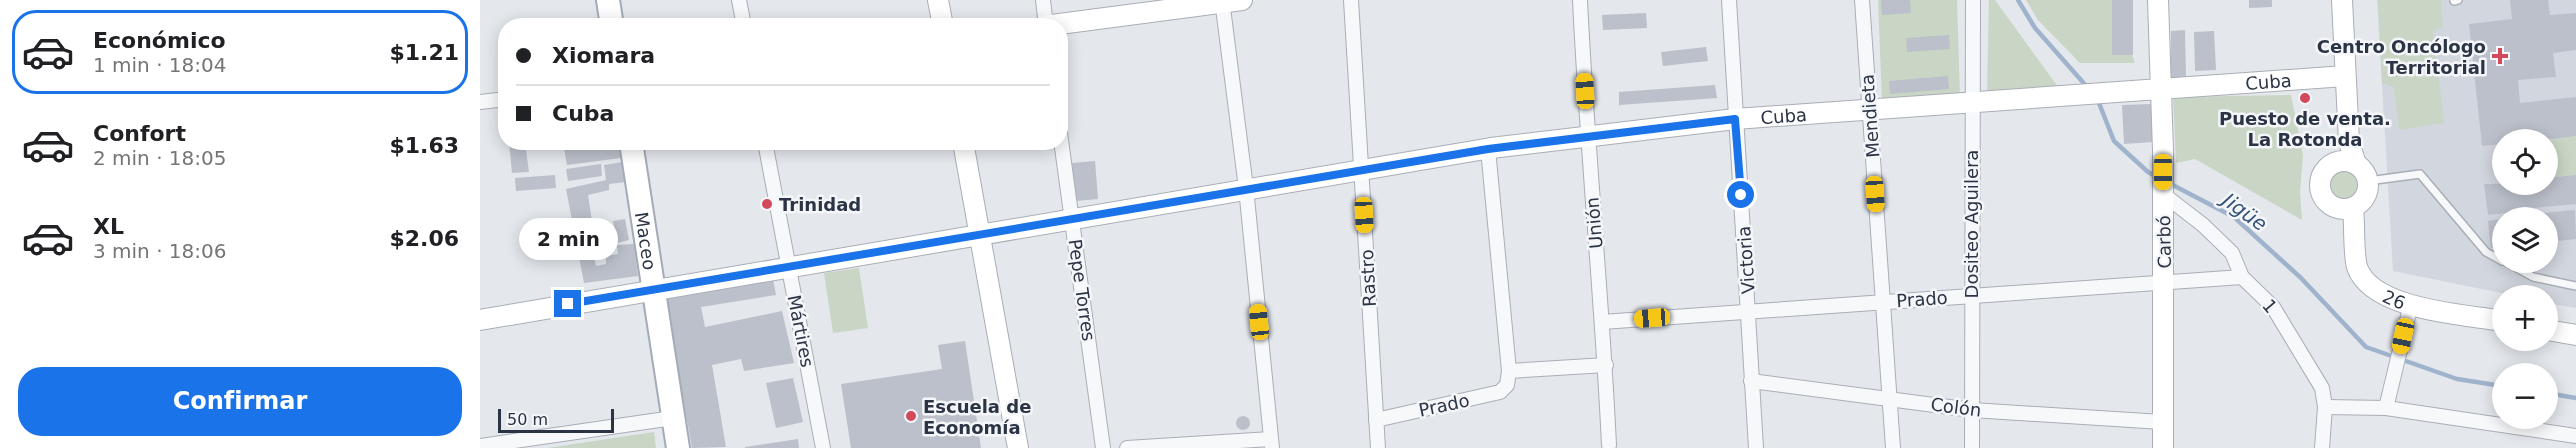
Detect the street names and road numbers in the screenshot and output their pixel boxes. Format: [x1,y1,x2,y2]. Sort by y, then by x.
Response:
street label: Cuba [2245,69,2292,94]
street label: Mendieta [1857,74,1883,158]
street label: Cuba [1760,103,1808,128]
street label: Dositeo Aguilera [1961,150,1982,298]
street label: Unión [1581,196,1607,250]
street label: Maceo [631,210,661,271]
street label: Carbó [2153,215,2175,269]
street label: Victoria [1733,225,1759,295]
street label: Pepe Torres [1064,238,1100,342]
street label: Rastro [1356,249,1380,307]
street label: 26 [2379,285,2409,313]
street label: Prado [1896,287,1948,311]
street label: Mártires [784,293,818,369]
street label: 1 [2258,295,2282,317]
street label: Prado [1417,389,1471,421]
street label: Colón [1929,393,1983,421]

